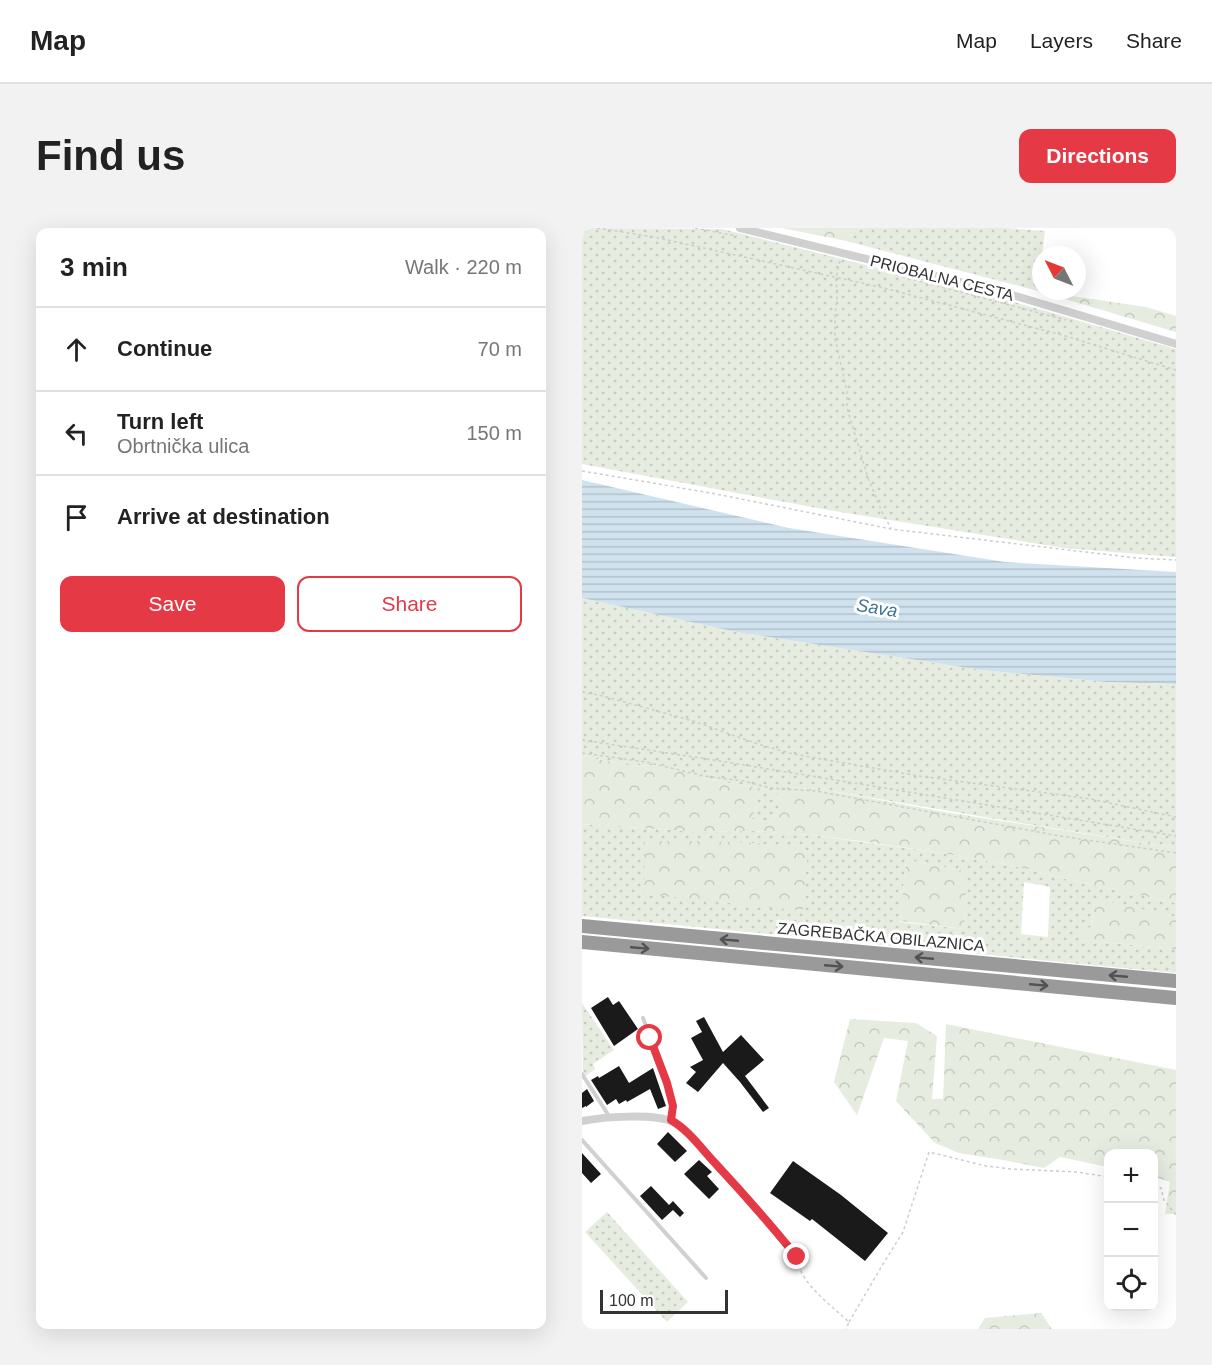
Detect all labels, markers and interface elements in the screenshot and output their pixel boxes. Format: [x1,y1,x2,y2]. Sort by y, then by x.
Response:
text: Map [30,25,86,56]
text: Map [956,29,997,52]
text: Layers [1030,29,1093,52]
text: Share [1126,29,1182,52]
button: Directions [1019,129,1176,183]
text: Find us [36,132,185,179]
north arrow [1032,246,1086,300]
text: 3 min [60,252,128,282]
street label: PRIOBALNA CESTA [868,252,1016,304]
text: Walk · 220 m [405,256,522,278]
icon: ahead [60,333,93,366]
text: Continue [117,336,212,361]
text: 70 m [478,338,522,360]
text: Turn left [117,409,203,434]
icon: left [60,417,93,450]
text: 150 m [466,422,522,444]
text: Obrtnička ulica [117,435,249,457]
icon: arrive [60,501,93,534]
text: Arrive at destination [117,504,330,529]
button: Save [60,576,285,632]
button: Share [297,576,522,632]
water label: Sava [855,595,899,621]
street label: ZAGREBAČKA OBILAZNICA [777,918,986,955]
one-way arrow [720,934,740,945]
one-way arrow [630,943,650,954]
one-way arrow [914,952,934,963]
one-way arrow [824,960,844,971]
one-way arrow [1108,970,1128,981]
one-way arrow [1029,980,1049,991]
route start [636,1024,662,1050]
map controls [1104,1149,1158,1311]
button: + [1104,1149,1158,1203]
button: − [1104,1203,1158,1257]
route end [783,1243,809,1269]
button: locate [1104,1257,1158,1311]
scale bar [600,1287,728,1314]
text: 100 m [609,1292,653,1309]

